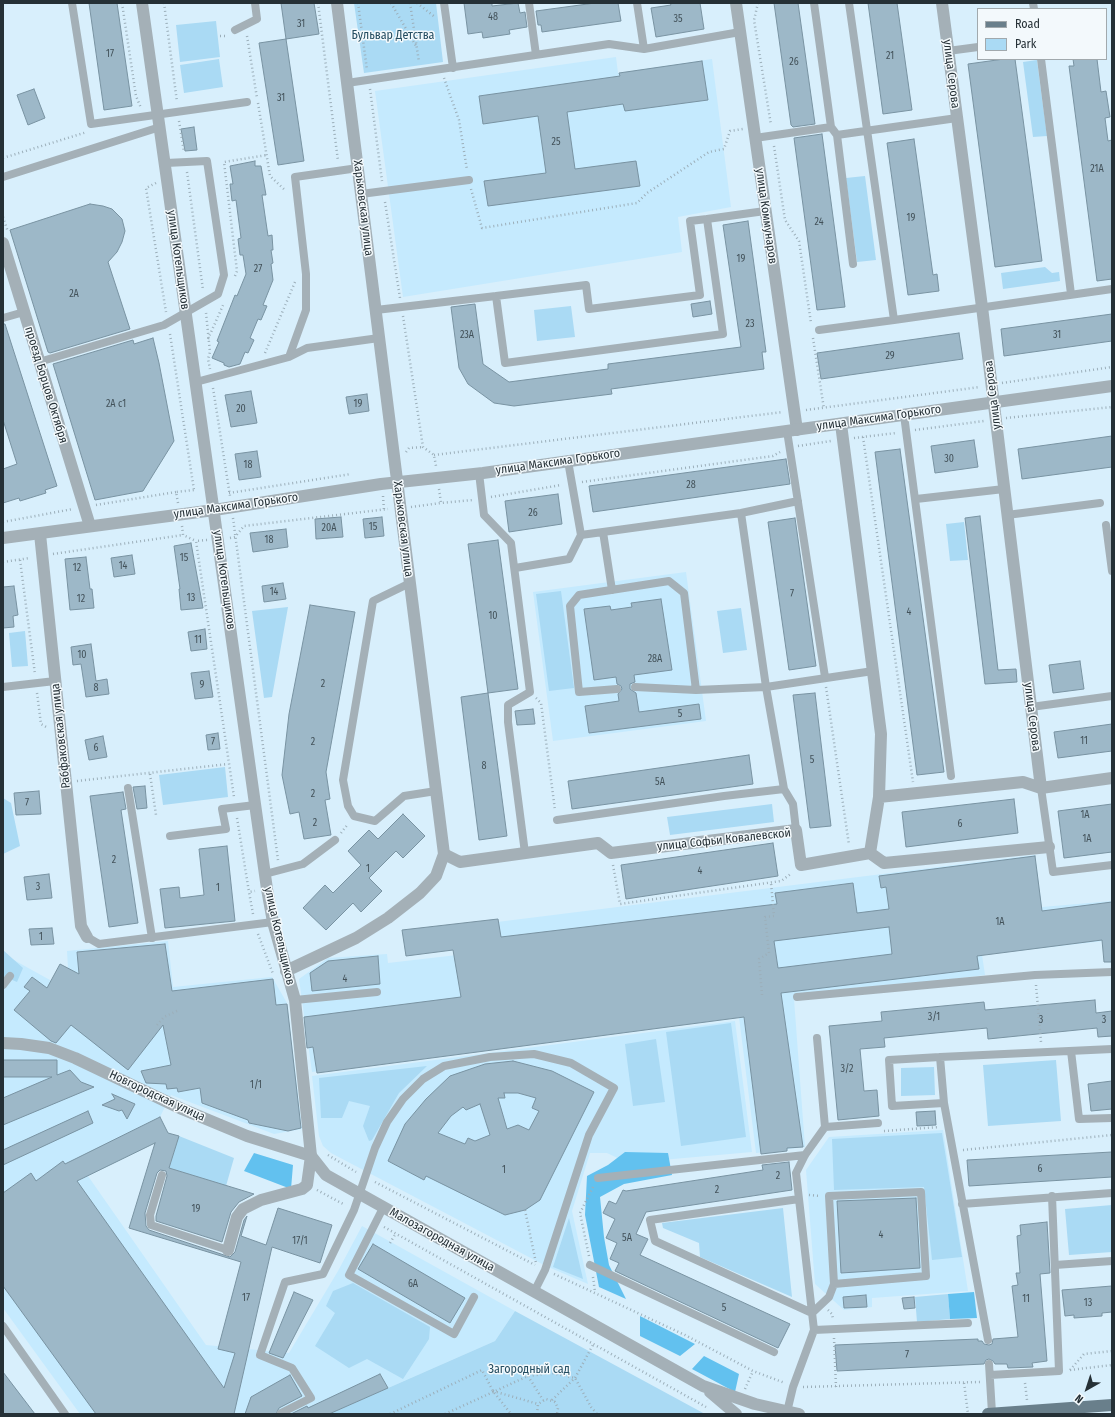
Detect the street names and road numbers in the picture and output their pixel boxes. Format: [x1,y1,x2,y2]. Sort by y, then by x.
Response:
street label: улица Серова [940,39,962,109]
street label: Харьковская улица [350,159,376,257]
street label: улица Коммунаров [752,167,780,265]
street label: улица Котельщиков [164,209,192,311]
street label: проезд Борцов Октября [21,325,71,445]
street label: улица Серова [982,360,1004,430]
street label: улица Максима Горького [816,402,942,434]
street label: улица Максима Горького [495,446,621,478]
street label: Харьковская улица [390,480,416,578]
street label: улица Максима Горького [173,490,299,522]
street label: улица Котельщиков [210,529,238,631]
street label: улица Серова [1021,682,1043,752]
street label: Рабфаковская улица [48,683,74,789]
street label: улица Софьи Ковалевской [656,826,792,854]
street label: улица Котельщиков [261,886,297,986]
street label: Новгородская улица [107,1067,207,1125]
street label: Малозагородная улица [387,1205,497,1275]

